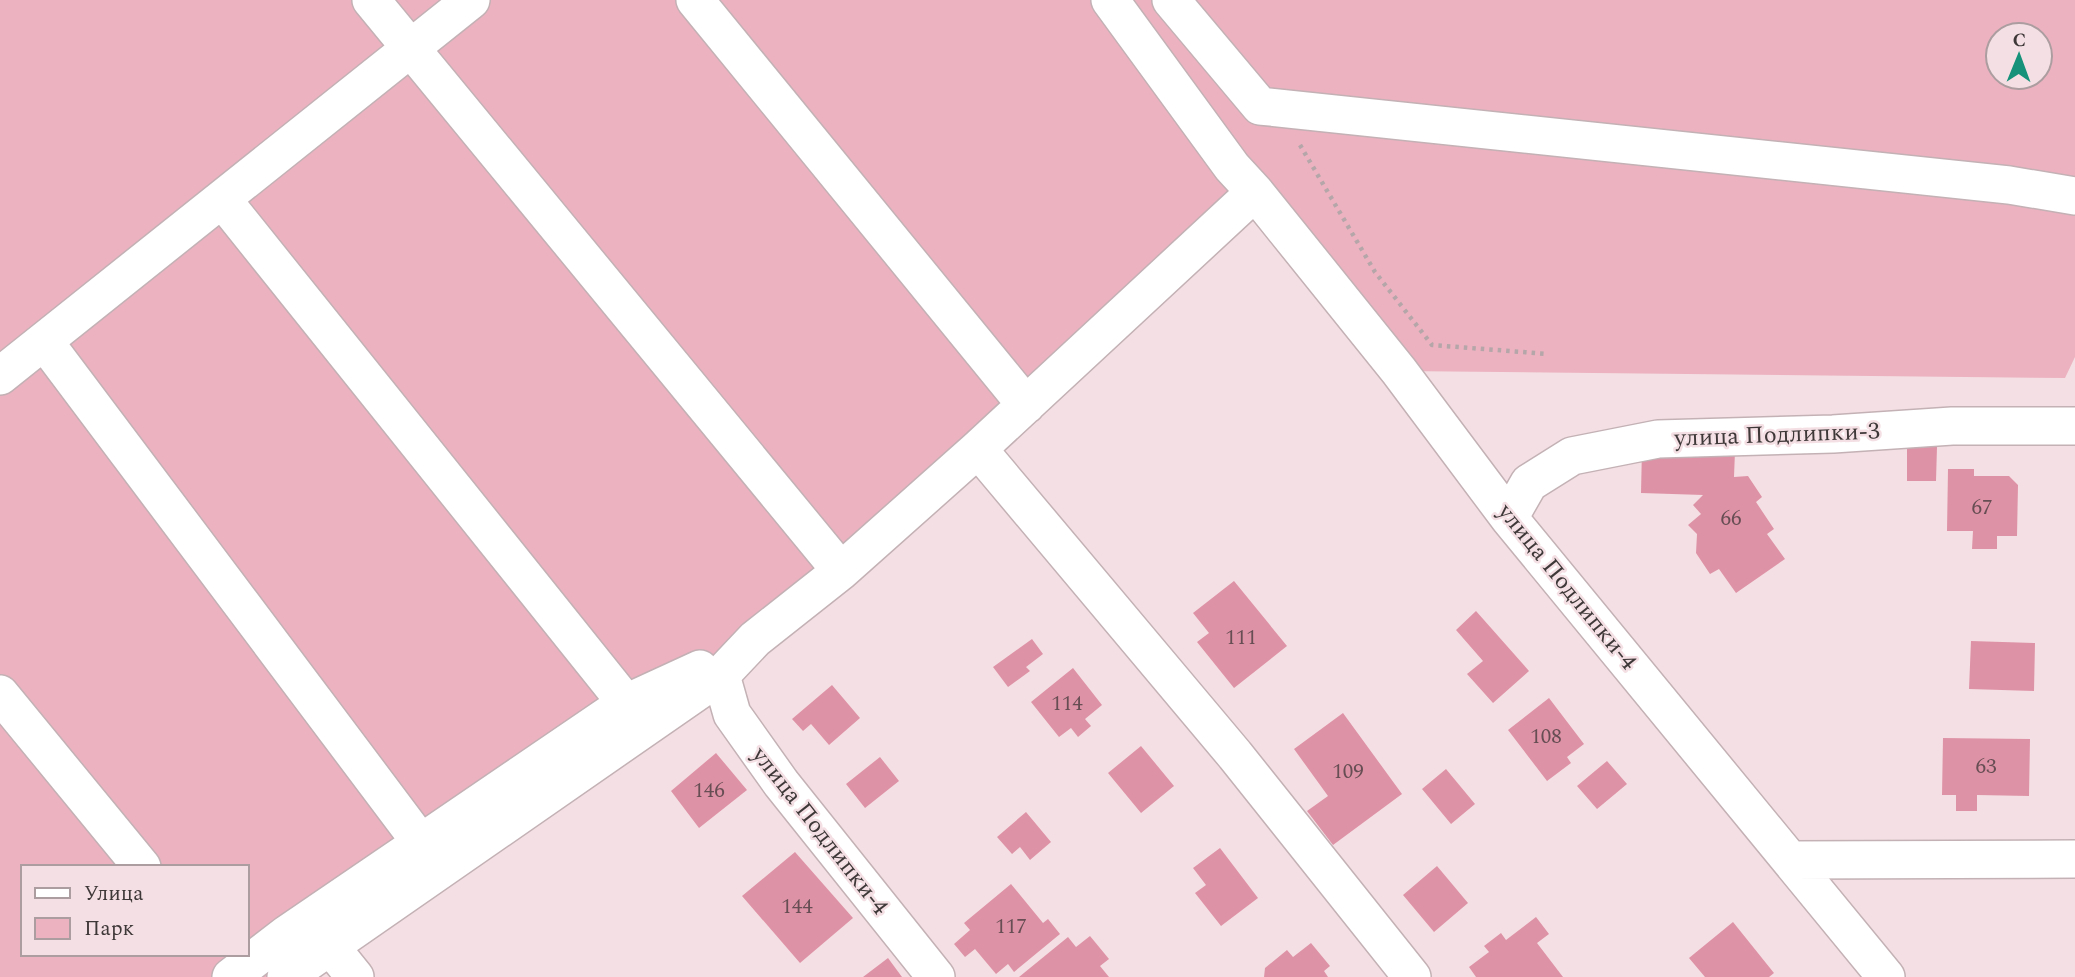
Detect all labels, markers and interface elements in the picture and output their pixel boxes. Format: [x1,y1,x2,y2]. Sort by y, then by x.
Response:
north arrow [1984,21,2054,91]
text: С [2012,26,2026,55]
street label: улица Подлипки-3 [1673,413,1880,457]
house number: 67 [1972,492,1993,524]
street label: улица Подлипки-4 [1488,495,1646,678]
house number: 66 [1721,503,1742,535]
house number: 111 [1225,622,1257,654]
house number: 114 [1051,688,1083,720]
house number: 108 [1530,721,1562,753]
street label: улица Подлипки-4 [742,738,897,923]
house number: 63 [1976,751,1997,783]
house number: 109 [1332,756,1364,788]
house number: 146 [693,775,725,807]
legend [21,865,248,956]
text: Улица [84,878,144,910]
house number: 144 [781,891,813,923]
house number: 117 [995,911,1027,943]
text: Парк [84,913,135,945]

